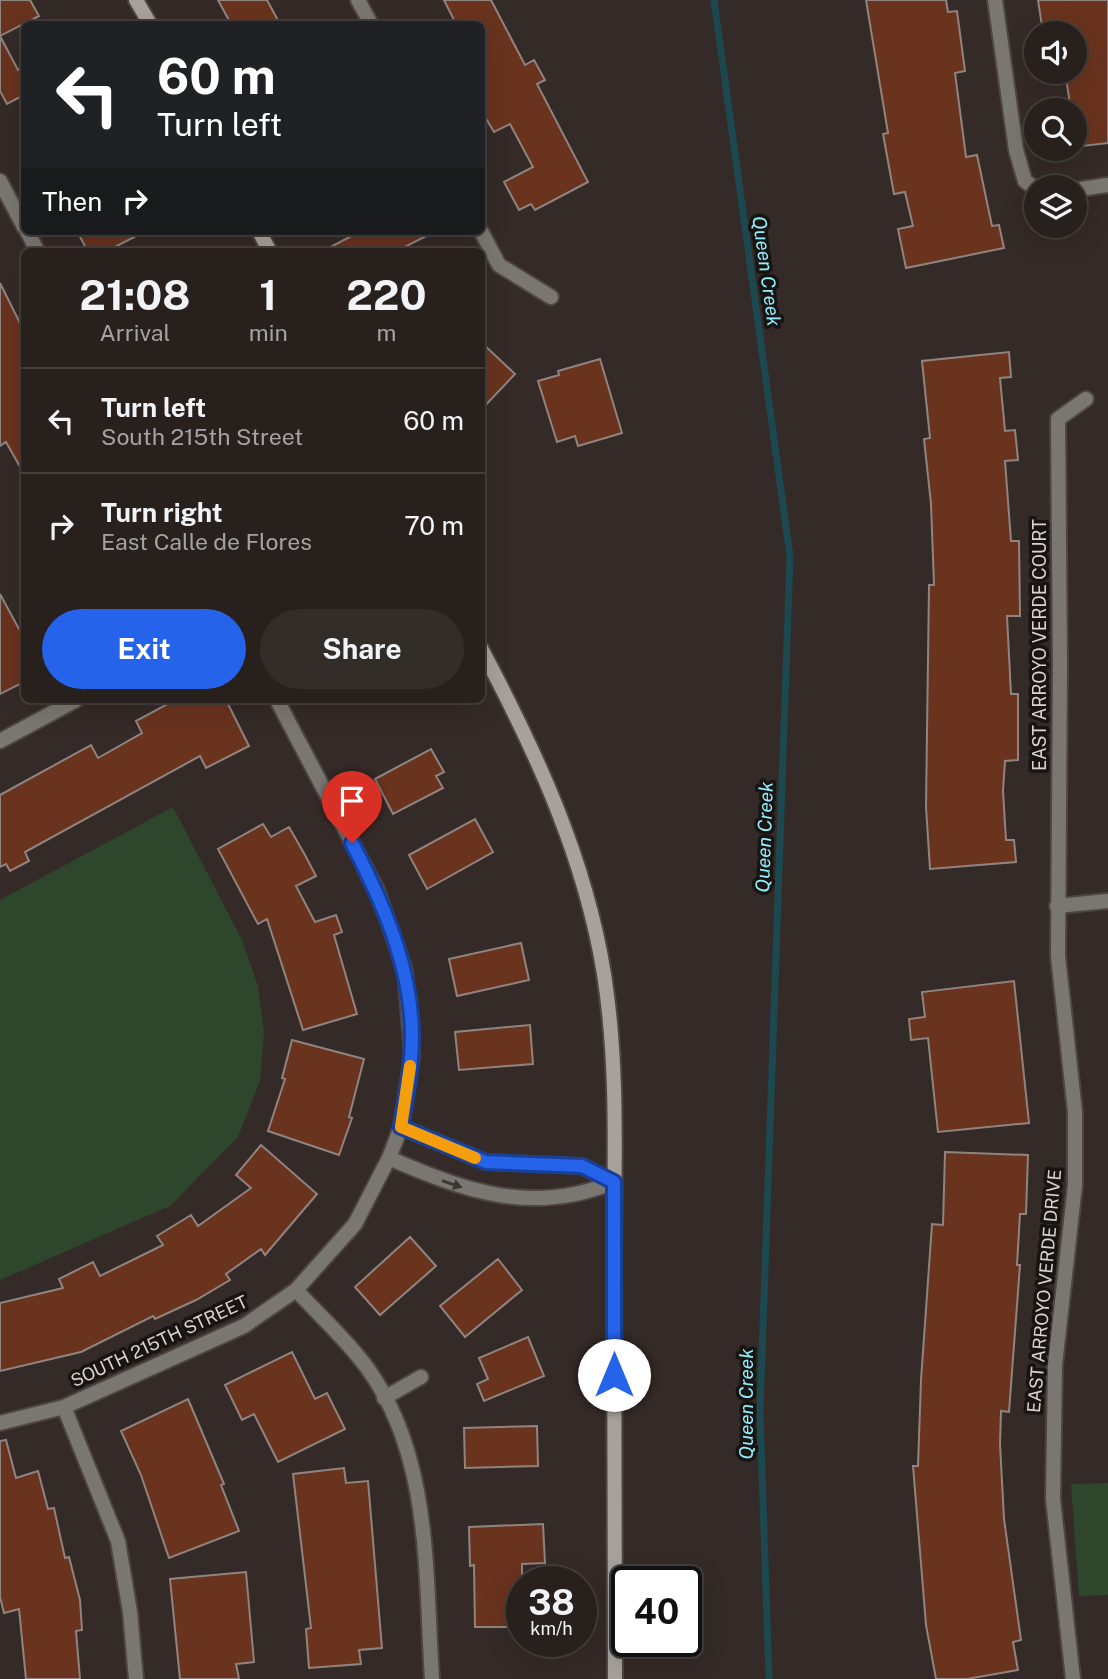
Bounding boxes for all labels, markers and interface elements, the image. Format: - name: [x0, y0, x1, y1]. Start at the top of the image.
- map controls: [1024, 21, 1087, 238]
- button: sound: [1024, 21, 1087, 84]
- text: 60 m: [157, 47, 276, 105]
- icon: left: [42, 49, 133, 140]
- button: search: [1024, 98, 1087, 161]
- text: Turn left: [157, 106, 282, 143]
- button: layers: [1024, 175, 1087, 238]
- icon: right: [116, 182, 154, 220]
- text: Then: [42, 186, 102, 217]
- water label: Queen Creek: [748, 215, 786, 328]
- text: 21:08: [79, 270, 190, 319]
- text: 1: [259, 270, 277, 319]
- text: 220: [346, 270, 427, 319]
- text: Arrival: [99, 319, 170, 346]
- text: min: [249, 319, 288, 346]
- text: m: [376, 319, 396, 346]
- text: Turn left: [101, 392, 206, 423]
- icon: left: [42, 402, 80, 440]
- text: 60 m: [403, 405, 464, 436]
- text: South 215th Street: [101, 423, 303, 450]
- text: Turn right: [101, 497, 223, 528]
- icon: right: [42, 507, 80, 545]
- text: 70 m: [404, 510, 464, 541]
- street label: EAST ARROYO VERDE COURT: [1029, 519, 1050, 771]
- text: East Calle de Flores: [101, 528, 312, 555]
- button: Exit: [42, 609, 246, 689]
- button: Share: [260, 609, 464, 689]
- pin: [322, 771, 382, 843]
- water label: Queen Creek: [751, 781, 777, 893]
- icon: arrive: [333, 782, 371, 820]
- street label: EAST ARROYO VERDE DRIVE: [1023, 1168, 1065, 1414]
- one-way arrow: [441, 1179, 462, 1190]
- street label: SOUTH 215TH STREET: [67, 1291, 251, 1391]
- position arrow: [577, 1338, 651, 1412]
- water label: Queen Creek: [735, 1348, 757, 1459]
- speed limit sign: 40: [611, 1566, 702, 1657]
- text: 38: [528, 1582, 575, 1623]
- text: km/h: [530, 1618, 573, 1639]

